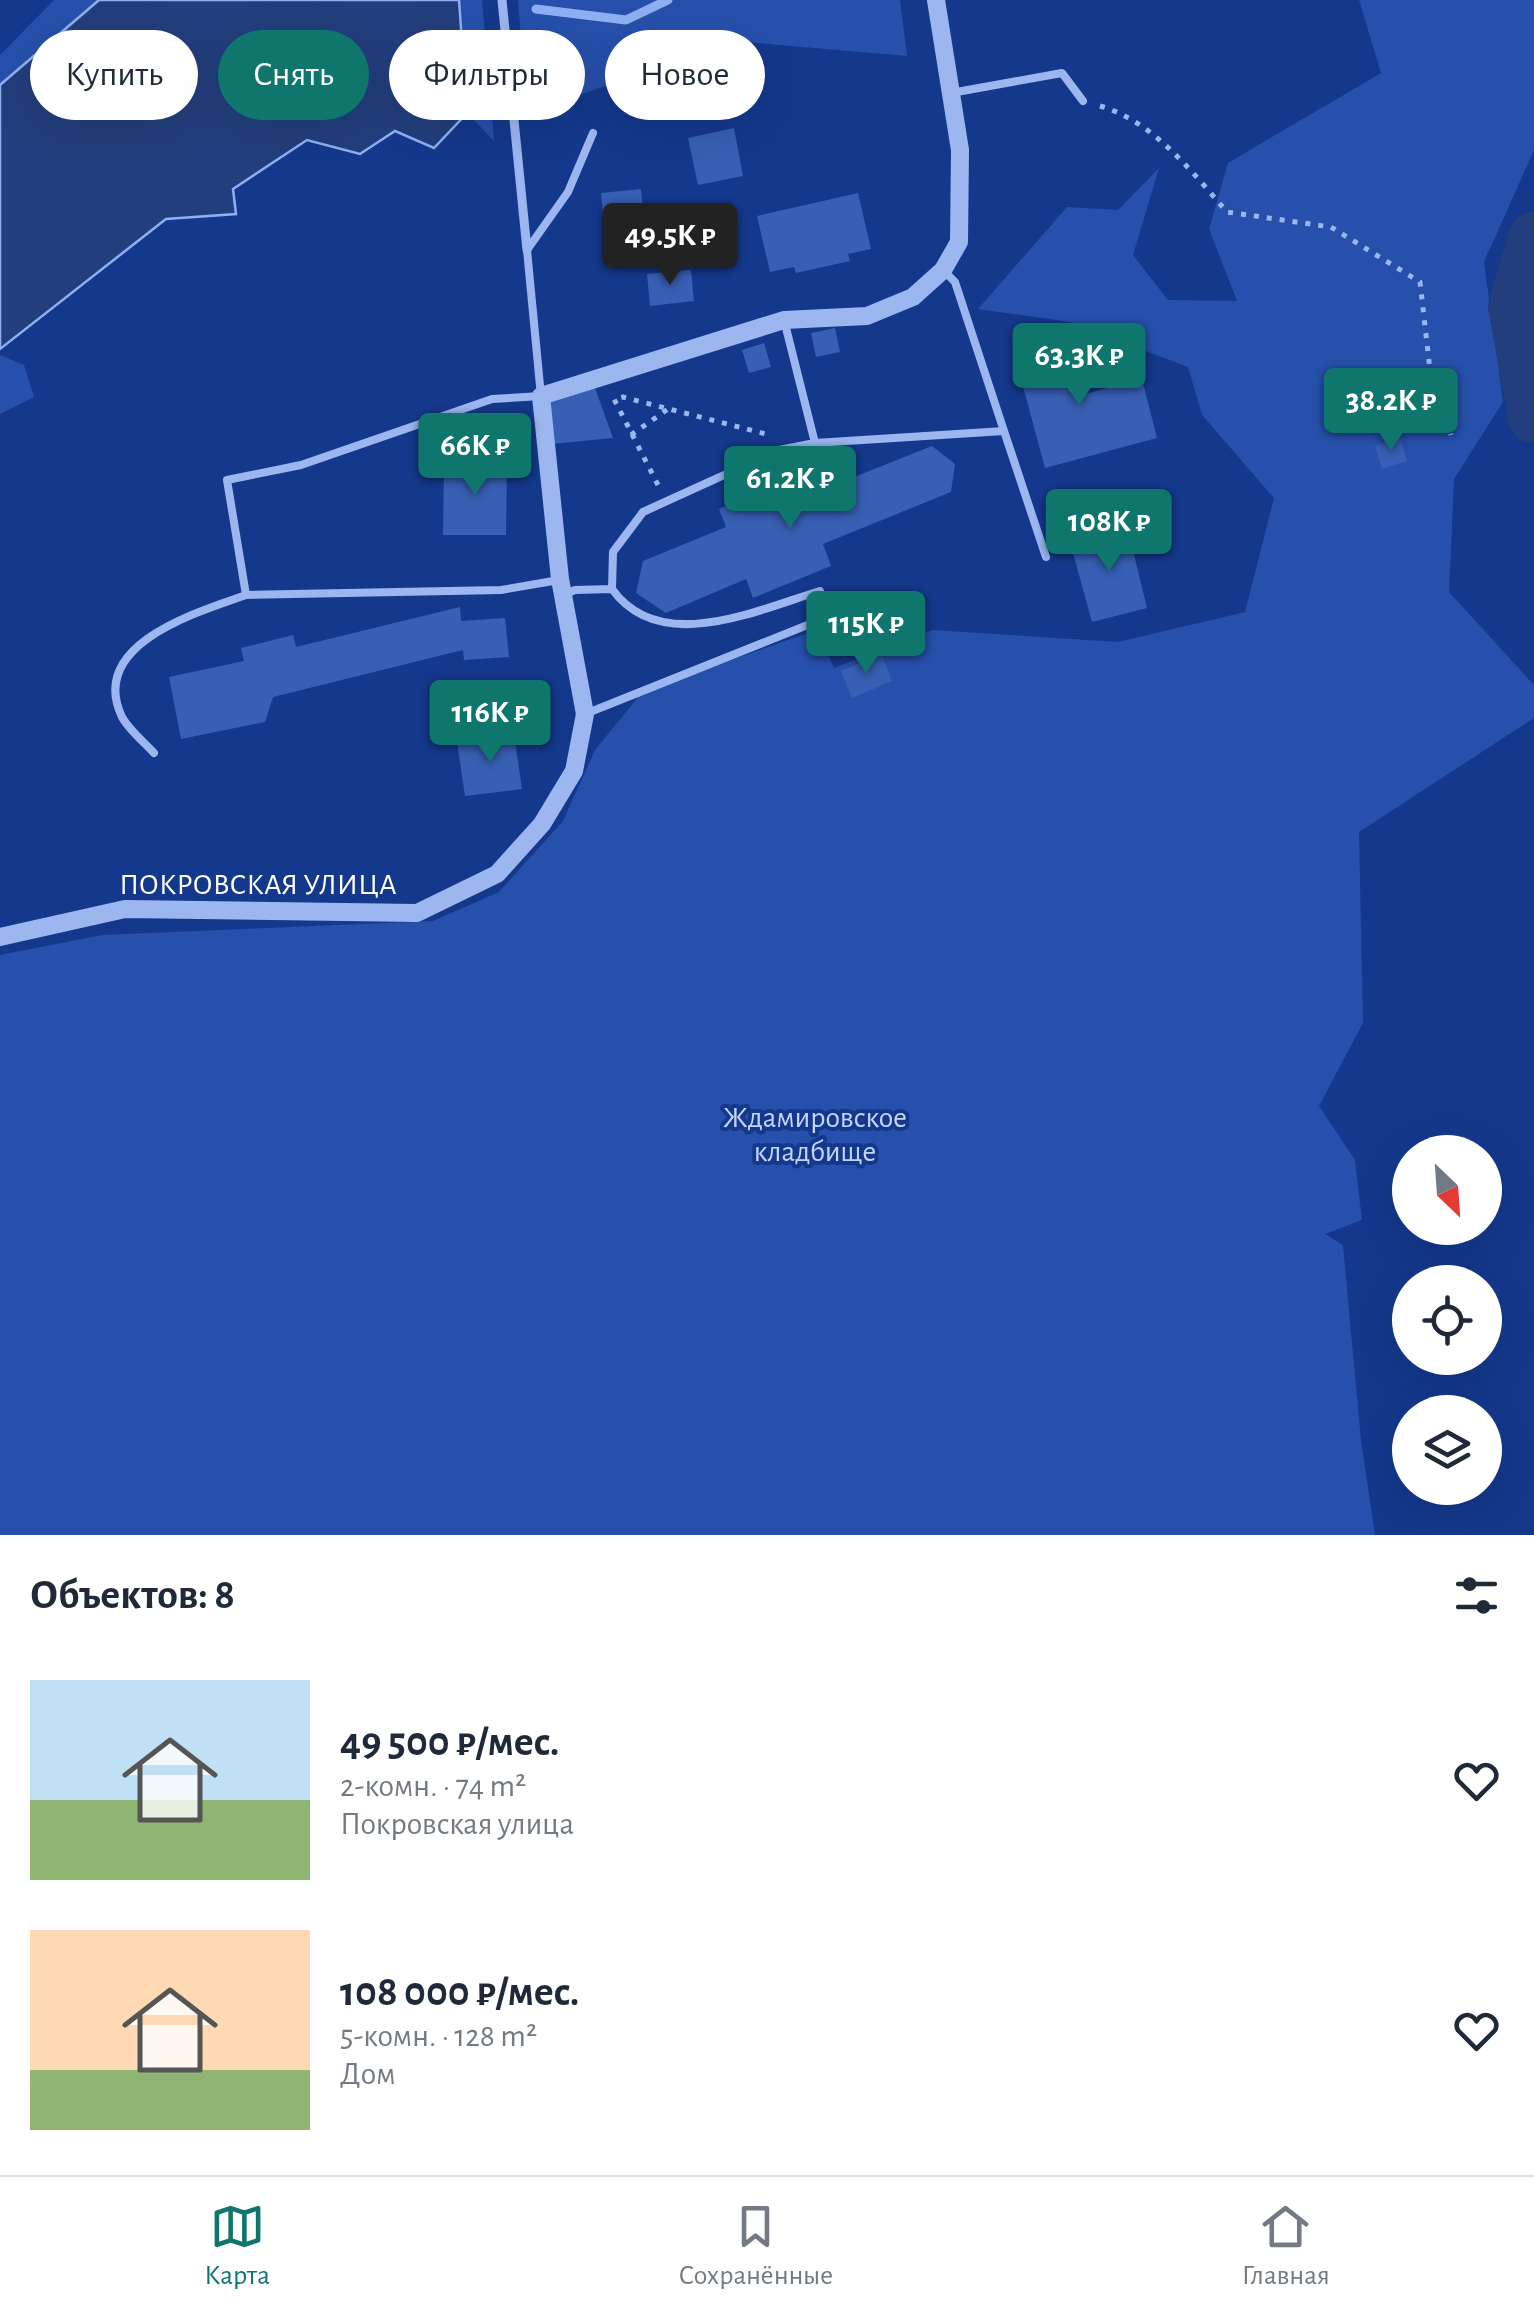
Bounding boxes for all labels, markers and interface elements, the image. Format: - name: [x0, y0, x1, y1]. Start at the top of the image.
- chip: Купить: [30, 30, 198, 120]
- chip: Снять: [218, 30, 369, 120]
- chip: Фильтры: [389, 30, 585, 120]
- chip: Новое: [605, 30, 765, 120]
- pin: 49.5K ₽: [578, 203, 762, 288]
- text: 49.5K ₽: [624, 219, 716, 251]
- pin: 63.3K ₽: [987, 323, 1171, 408]
- text: 63.3K ₽: [1035, 339, 1123, 371]
- pin: 38.2K ₽: [1299, 368, 1483, 453]
- text: 38.2K ₽: [1346, 384, 1436, 416]
- pin: 66K ₽: [405, 413, 545, 498]
- text: 66K ₽: [440, 429, 510, 461]
- pin: 61.2K ₽: [698, 446, 882, 531]
- text: 61.2K ₽: [746, 462, 834, 494]
- pin: 108K ₽: [1028, 489, 1190, 574]
- text: 108K ₽: [1068, 505, 1150, 537]
- pin: 115K ₽: [785, 591, 947, 676]
- text: 115K ₽: [828, 607, 904, 639]
- pin: 116K ₽: [409, 680, 571, 765]
- text: 116K ₽: [452, 696, 529, 728]
- street label: ПОКРОВСКАЯ УЛИЦА: [119, 870, 397, 900]
- park label: Ждамировское кладбище: [723, 1103, 907, 1167]
- north arrow: [1392, 1135, 1502, 1245]
- map controls: [1392, 1135, 1502, 1505]
- button: locate: [1392, 1265, 1502, 1375]
- button: layers: [1392, 1395, 1502, 1505]
- icon: filters: [1449, 1568, 1504, 1623]
- text: Объектов: 8: [30, 1574, 235, 1616]
- icon: home: [110, 1720, 230, 1840]
- text: 49 500 ₽/мес.: [340, 1721, 559, 1763]
- icon: heart: [1449, 1753, 1504, 1808]
- text: 2-комн. · 74 m²: [340, 1770, 526, 1802]
- text: Покровская улица: [340, 1808, 574, 1840]
- icon: home: [110, 1970, 230, 2090]
- text: 108 000 ₽/мес.: [340, 1971, 579, 2013]
- icon: heart: [1449, 2003, 1504, 2058]
- text: 5-комн. · 128 m²: [340, 2020, 537, 2052]
- text: Дом: [340, 2058, 396, 2090]
- tab: Карта: [204, 2199, 270, 2293]
- tab: Сохранённые: [678, 2199, 833, 2293]
- tab: Главная: [1242, 2199, 1330, 2293]

